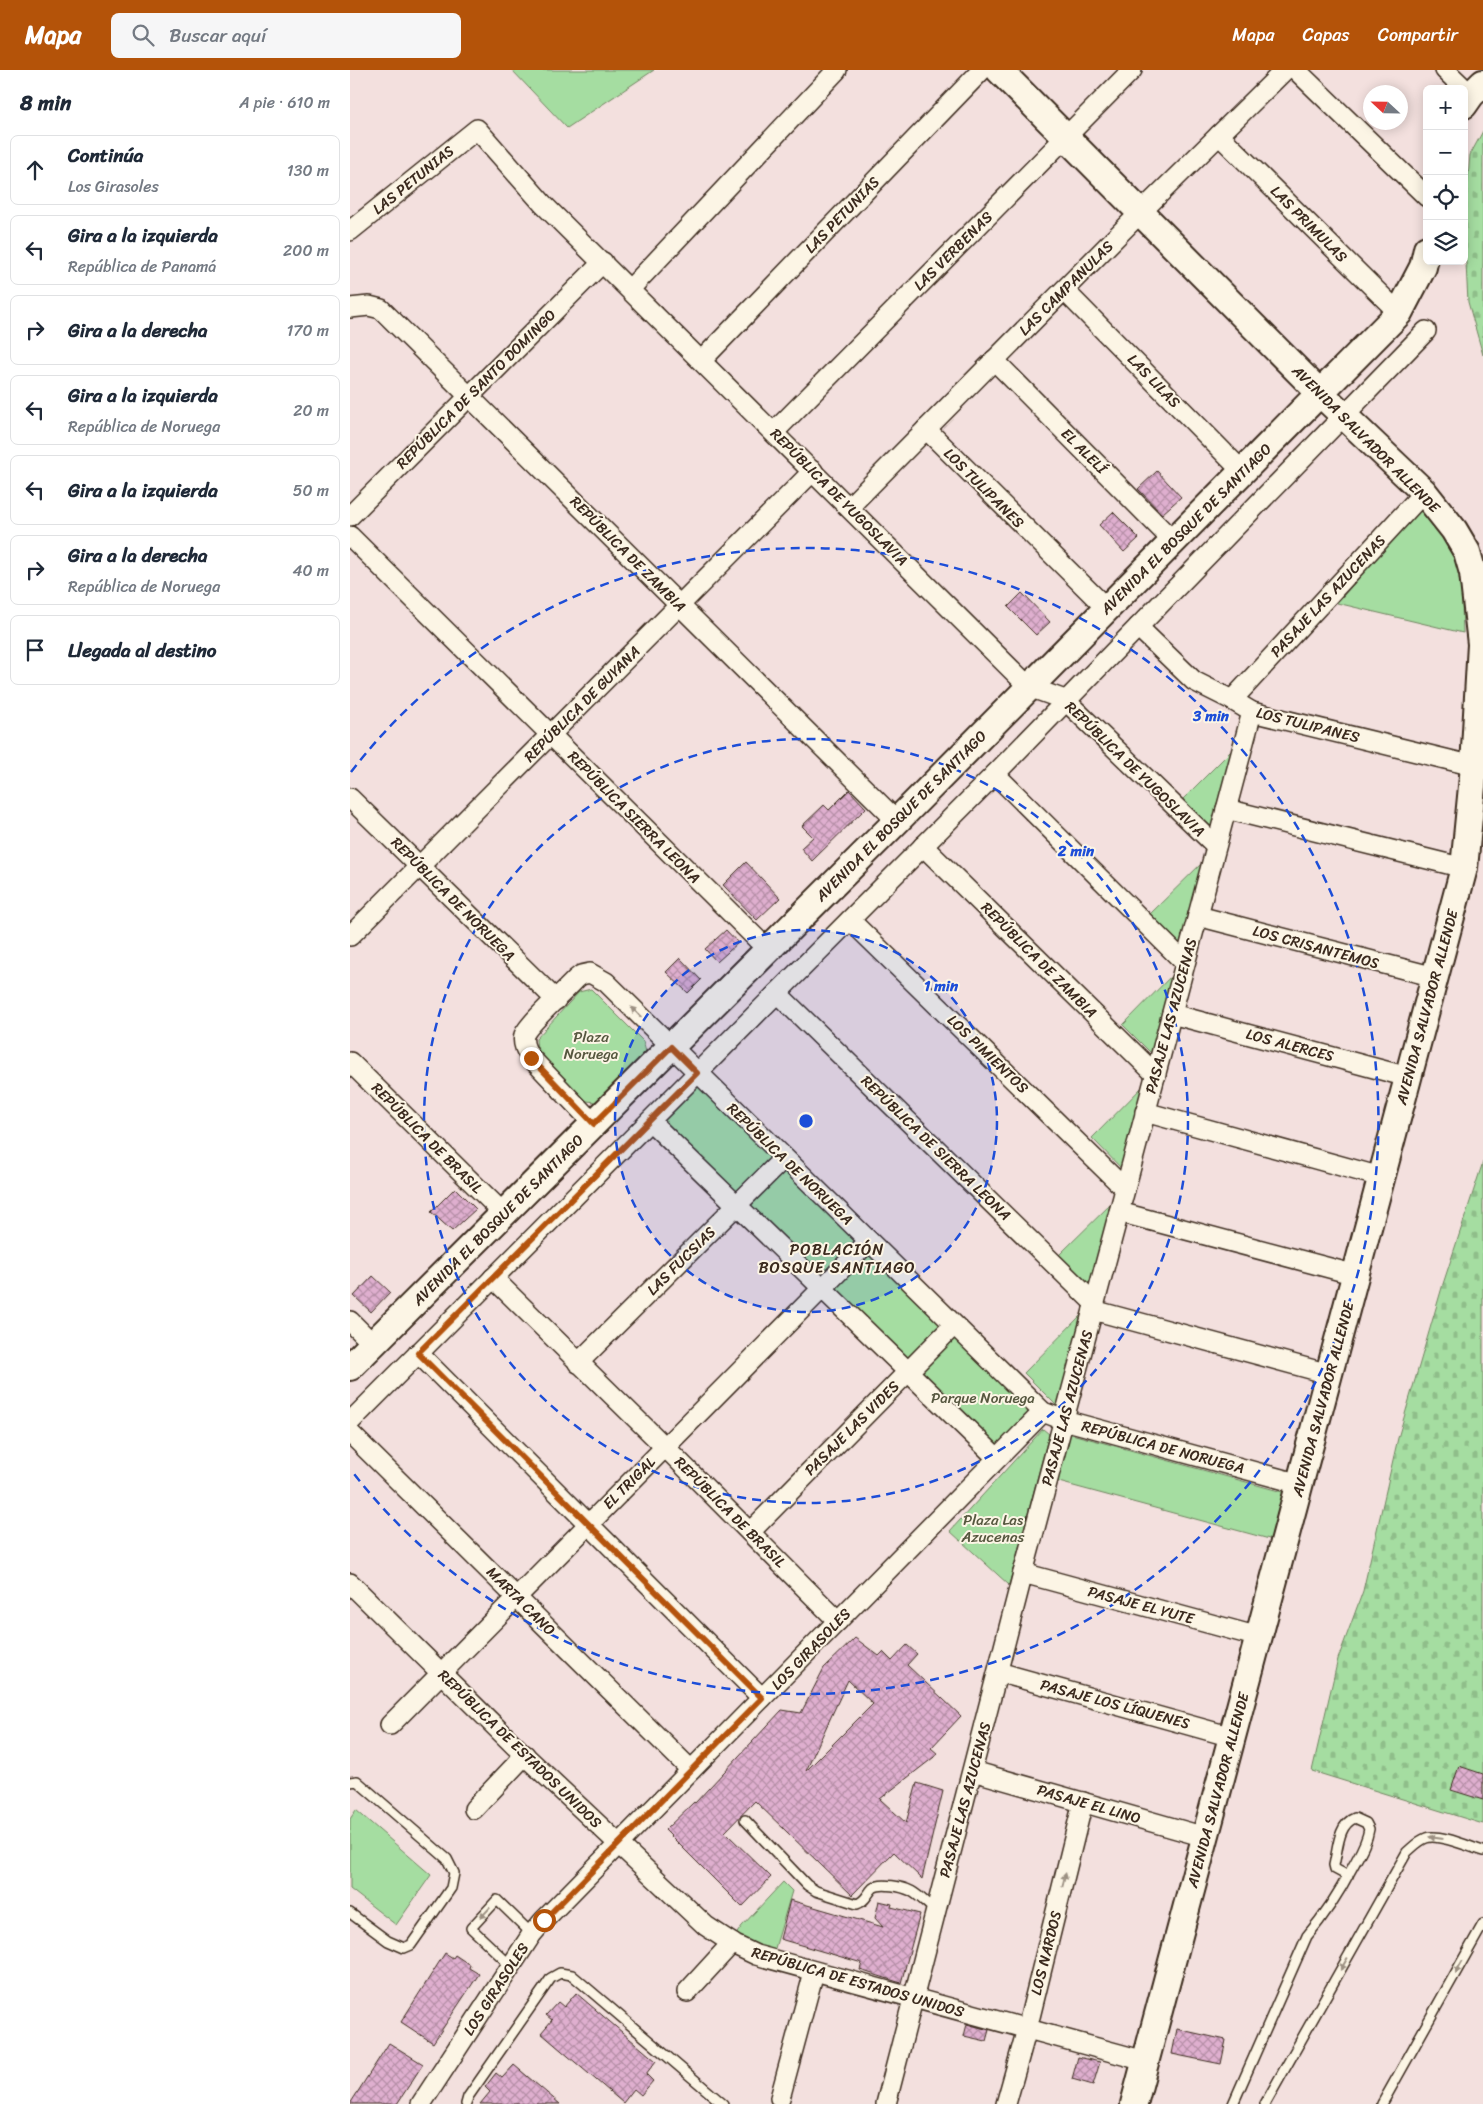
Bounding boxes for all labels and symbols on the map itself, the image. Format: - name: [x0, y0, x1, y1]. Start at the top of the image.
- north arrow: [1363, 85, 1408, 130]
- street label: LAS PETUNIAS: [366, 139, 460, 221]
- street label: LAS PETUNIAS: [798, 170, 886, 260]
- street label: LAS PRIMULAS: [1264, 179, 1354, 269]
- street label: LAS VERBENAS: [907, 205, 999, 297]
- street label: LAS CAMPANULAS: [1012, 234, 1120, 342]
- street label: REPÚBLICA DE SANTO DOMINGO: [390, 303, 562, 475]
- street label: LAS LILAS: [1121, 348, 1187, 415]
- street label: AVENIDA SALVADOR ALLENDE: [1285, 358, 1448, 521]
- street label: REPÚBLICA DE YUGOSLAVIA: [764, 422, 914, 572]
- street label: EL ALELÍ: [1055, 422, 1114, 481]
- street label: AVENIDA EL BOSQUE DE SANTIAGO: [1093, 437, 1278, 622]
- street label: LOS TULIPANES: [937, 441, 1031, 535]
- street label: REPÚBLICA DE ZAMBIA: [564, 490, 692, 618]
- street label: PASAJE LAS AZUCENAS: [1264, 529, 1392, 663]
- street label: REPÚBLICA DE GUYANA: [517, 639, 647, 769]
- street label: REPÚBLICA DE YUGOSLAVIA: [1059, 695, 1211, 843]
- street label: LOS TULIPANES: [1254, 700, 1363, 751]
- text: 3 min: [1192, 703, 1230, 729]
- street label: AVENIDA EL BOSQUE DE SANTIAGO: [808, 724, 993, 909]
- street label: REPÚBLICA SIERRA LEONA: [561, 744, 707, 890]
- street label: REPÚBLICA DE NORUEGA: [385, 831, 521, 967]
- text: 2 min: [1057, 838, 1095, 864]
- street label: REPÚBLICA DE ZAMBIA: [975, 896, 1103, 1024]
- street label: AVENIDA SALVADOR ALLENDE: [1388, 905, 1466, 1108]
- street label: LOS CRISANTEMOS: [1250, 918, 1382, 976]
- street label: PASAJE LAS AZUCENAS: [1138, 935, 1204, 1097]
- text: 1 min: [924, 973, 959, 999]
- one-way arrow: [631, 1007, 643, 1019]
- street label: LOS PIMIENTOS: [941, 1008, 1035, 1100]
- street label: LOS ALERCES: [1243, 1021, 1337, 1069]
- park label: Plaza Noruega: [564, 1024, 619, 1067]
- route end: [520, 1047, 543, 1070]
- street label: REPÚBLICA DE SIERRA LEONA: [855, 1069, 1017, 1227]
- street label: REPÚBLICA DE BRASIL: [365, 1076, 489, 1200]
- street label: REPÚBLICA DE NORUEGA: [721, 1096, 859, 1232]
- centre of rings: [797, 1112, 815, 1130]
- street label: AVENIDA EL BOSQUE DE SANTIAGO: [405, 1128, 590, 1313]
- street label: LAS FUCSIAS: [640, 1220, 722, 1302]
- district label: POBLACIÓN BOSQUE SANTIAGO: [758, 1235, 916, 1282]
- street label: AVENIDA SALVADOR ALLENDE: [1284, 1297, 1362, 1500]
- street label: PASAJE LAS AZUCENAS: [1034, 1327, 1100, 1489]
- street label: PASAJE LAS VIDES: [798, 1374, 906, 1482]
- park label: Parque Noruega: [931, 1385, 1035, 1411]
- street label: REPÚBLICA DE NORUEGA: [1079, 1413, 1247, 1481]
- street label: EL TRIGAL: [596, 1450, 662, 1516]
- street label: REPÚBLICA DE BRASIL: [668, 1450, 792, 1574]
- park label: Plaza Las Azucenas: [961, 1507, 1024, 1550]
- street label: MARTA CANO: [480, 1560, 562, 1642]
- street label: PASAJE EL YUTE: [1085, 1578, 1199, 1632]
- street label: LOS GIRASOLES: [765, 1601, 858, 1696]
- street label: REPÚBLICA DE ESTADOS UNIDOS: [432, 1663, 609, 1835]
- street label: PASAJE LOS LÍQUENES: [1037, 1672, 1193, 1736]
- street label: AVENIDA SALVADOR ALLENDE: [1179, 1688, 1257, 1891]
- street label: PASAJE LAS AZUCENAS: [932, 1719, 998, 1881]
- street label: PASAJE EL LINO: [1034, 1777, 1144, 1831]
- one-way arrow: [1428, 1834, 1444, 1842]
- one-way arrow: [1060, 1873, 1068, 1888]
- one-way arrow: [479, 1907, 491, 1919]
- street label: LOS NARDOS: [1023, 1908, 1069, 1998]
- route start: [533, 1909, 556, 1932]
- street label: LOS GIRASOLES: [456, 1937, 536, 2041]
- street label: REPÚBLICA DE ESTADOS UNIDOS: [749, 1939, 968, 2025]
- one-way arrow: [1340, 1957, 1349, 1970]
- one-way arrow: [1455, 1959, 1463, 1974]

